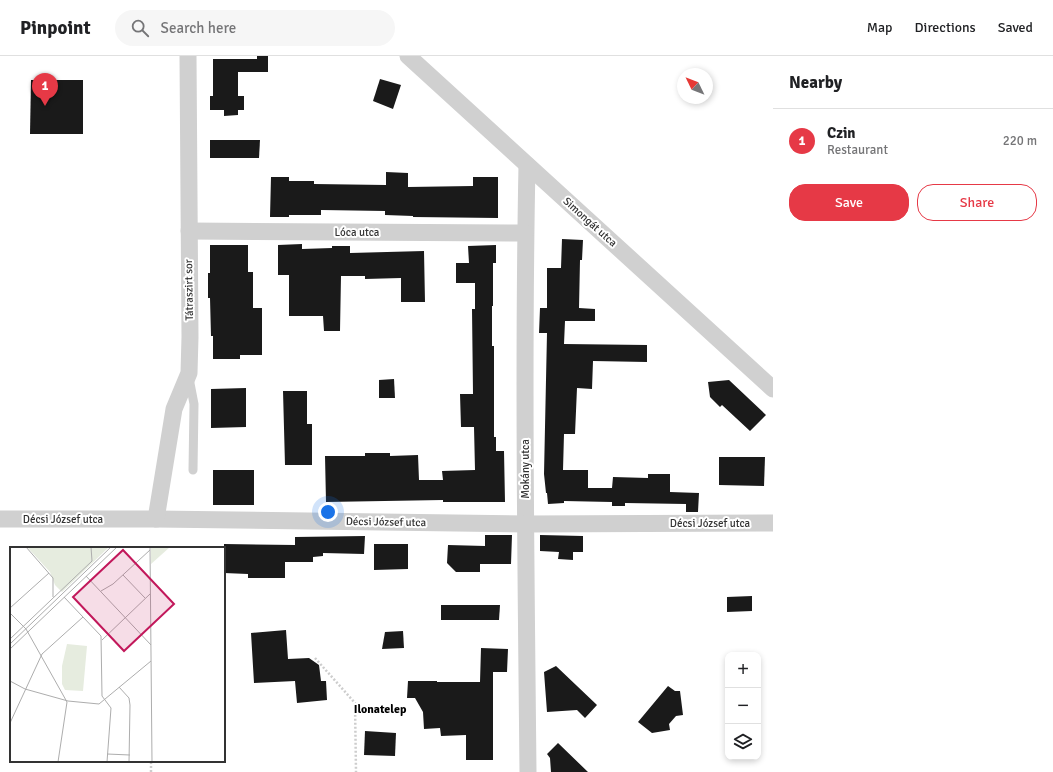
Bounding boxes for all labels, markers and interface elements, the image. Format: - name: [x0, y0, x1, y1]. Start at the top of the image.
- search box: [115, 10, 395, 46]
- text: Pinpoint: [20, 16, 91, 40]
- icon: search: [129, 17, 151, 39]
- text: Search here: [161, 19, 236, 37]
- text: Map: [867, 19, 893, 36]
- text: Directions: [915, 19, 976, 36]
- text: Saved: [998, 19, 1033, 36]
- north arrow: [677, 68, 713, 104]
- text: Nearby: [789, 72, 842, 93]
- pin: 1: [32, 73, 58, 106]
- text: Czin: [827, 124, 856, 142]
- text: 1: [798, 133, 806, 149]
- text: 220 m: [1003, 133, 1037, 149]
- text: Restaurant: [827, 142, 888, 158]
- button: Save: [789, 184, 909, 221]
- button: Share: [917, 184, 1037, 221]
- street label: Simongát utca: [561, 195, 620, 250]
- street label: Lóca utca: [335, 226, 380, 239]
- street label: Tátraszirt sor: [182, 259, 196, 321]
- street label: Mokány utca: [519, 439, 532, 499]
- your location: [318, 502, 338, 522]
- street label: Décsi József utca: [23, 513, 104, 526]
- street label: Décsi József utca: [346, 515, 427, 529]
- street label: Décsi József utca: [670, 517, 751, 530]
- inset map: [10, 547, 225, 762]
- map controls: [725, 652, 761, 760]
- button: +: [725, 652, 761, 688]
- button: −: [725, 688, 761, 724]
- district label: Ilonatelep: [354, 702, 407, 717]
- button: layers: [725, 724, 761, 760]

